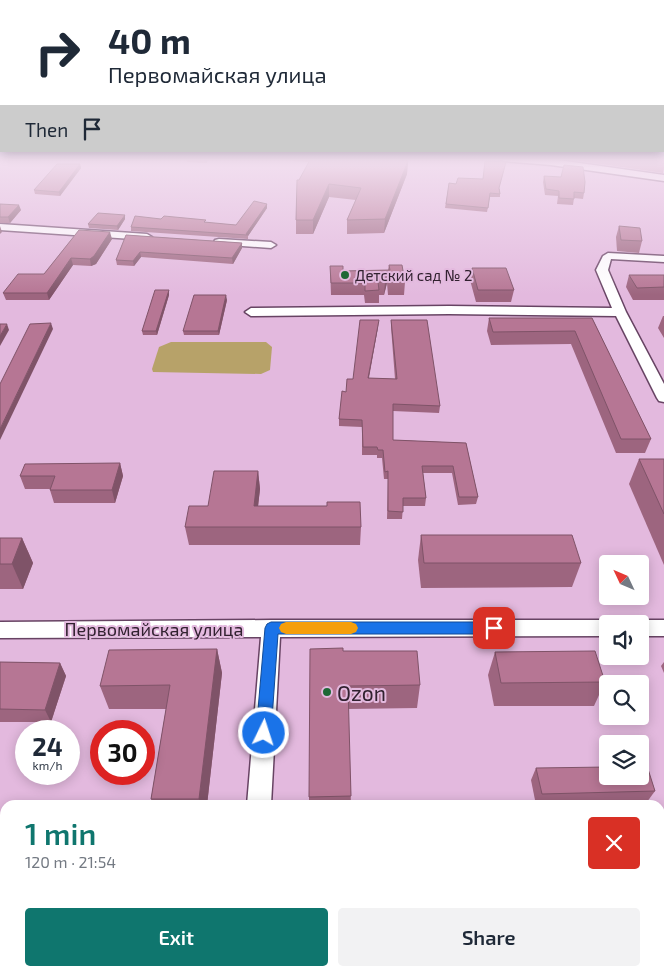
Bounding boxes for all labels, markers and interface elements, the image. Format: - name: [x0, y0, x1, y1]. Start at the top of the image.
- text: 40 m: [108, 19, 191, 61]
- icon: right: [25, 20, 90, 85]
- text: Первомайская улица: [108, 61, 327, 87]
- icon: arrive: [78, 115, 106, 143]
- text: Then: [25, 118, 68, 141]
- place label: Детский сад № 2: [355, 266, 472, 284]
- marker: Детский сад № 2: [339, 269, 351, 281]
- north arrow: [599, 555, 649, 605]
- map controls: [599, 555, 649, 785]
- pin: [473, 607, 515, 649]
- icon: arrive: [480, 614, 508, 642]
- button: sound: [599, 615, 649, 665]
- street label: Первомайская улица: [65, 618, 243, 640]
- button: search: [599, 675, 649, 725]
- place label: Ozon: [337, 680, 386, 705]
- marker: Ozon: [321, 686, 333, 698]
- position arrow: [237, 706, 289, 758]
- speed limit sign: 30: [90, 720, 155, 785]
- text: 24: [32, 731, 63, 761]
- button: layers: [599, 735, 649, 785]
- text: km/h: [33, 758, 62, 772]
- text: 1 min: [25, 815, 96, 851]
- button: close: [588, 817, 640, 869]
- text: 120 m · 21:54: [25, 852, 116, 871]
- button: Exit: [25, 908, 328, 966]
- button: Share: [338, 908, 640, 966]

